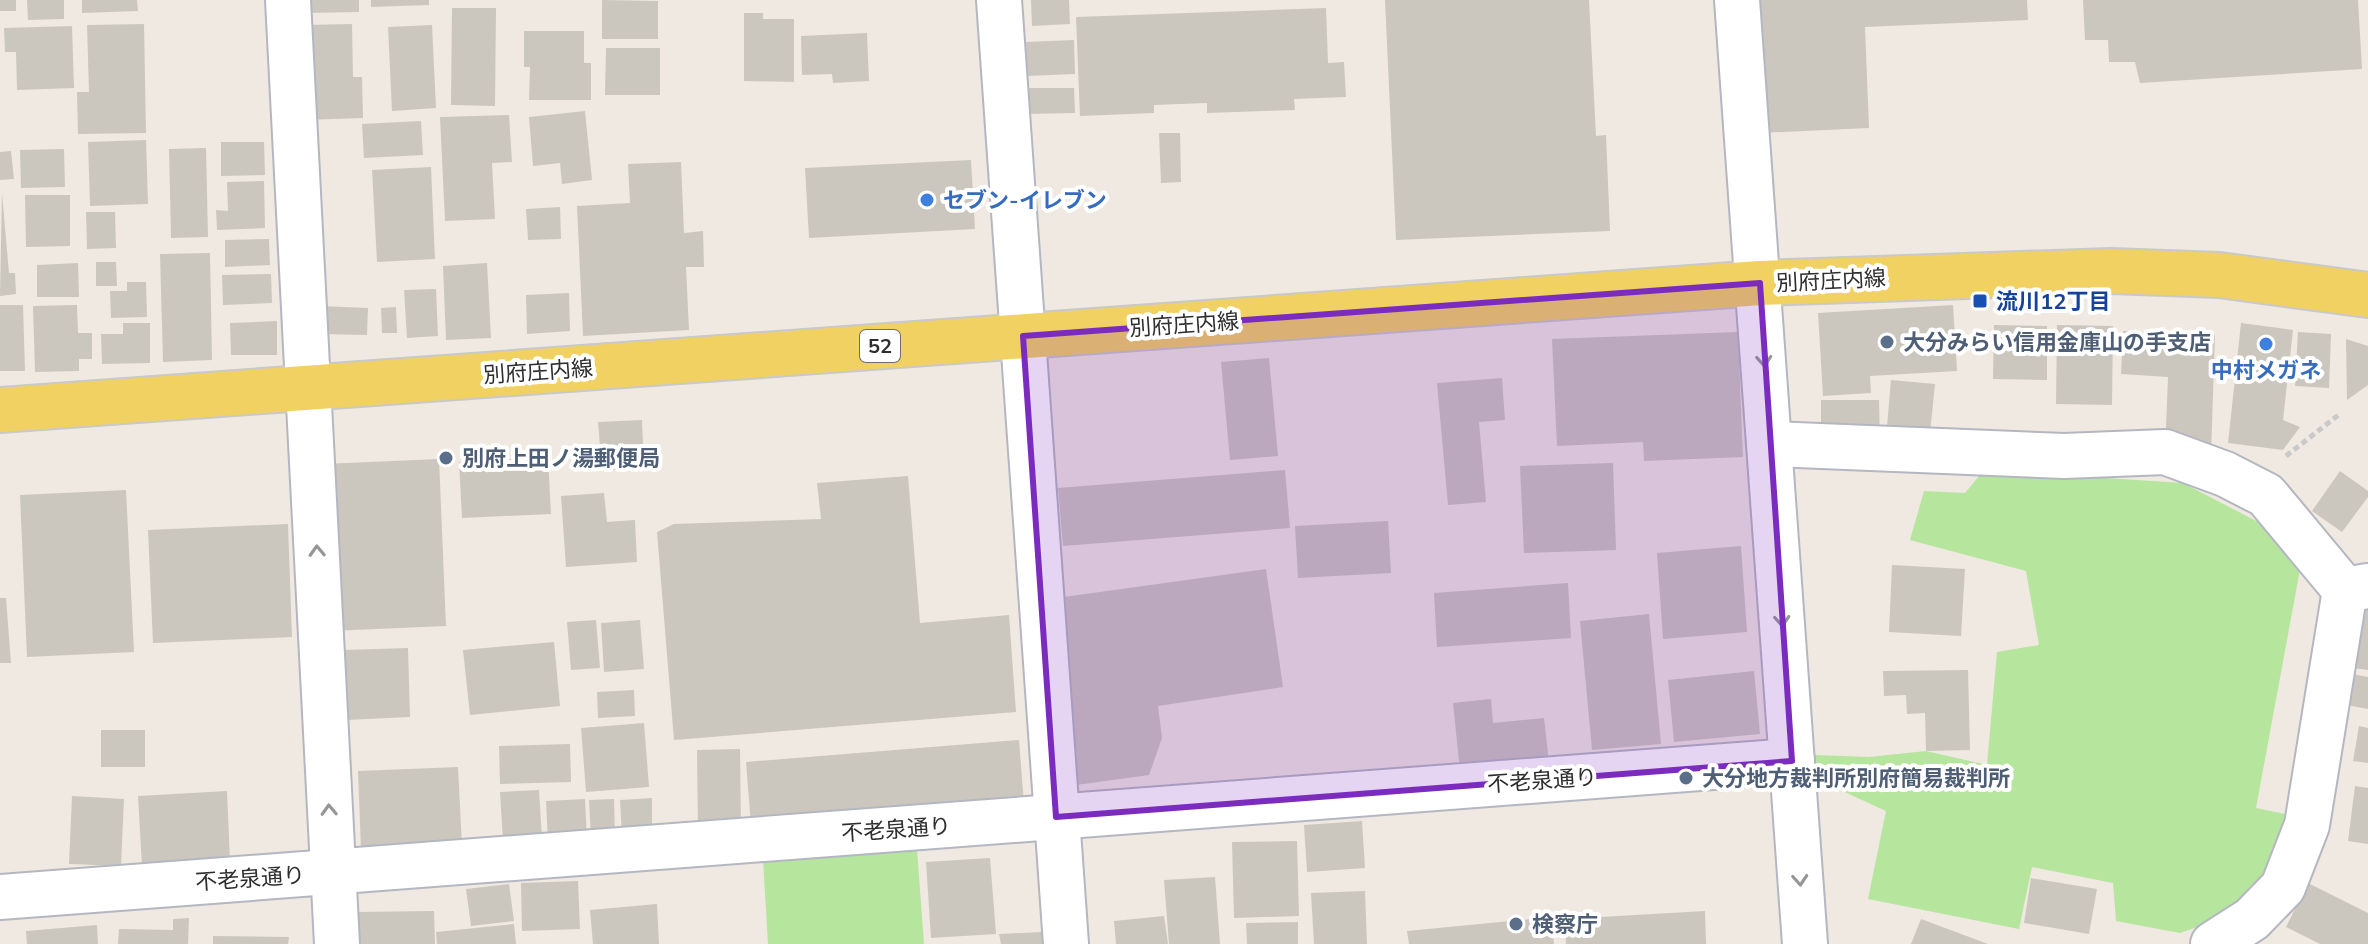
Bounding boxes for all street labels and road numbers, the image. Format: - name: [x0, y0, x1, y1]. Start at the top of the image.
- street label: 別府庄内線: [1775, 263, 1887, 297]
- street label: 別府庄内線: [1128, 306, 1240, 342]
- road number: 52: [860, 330, 900, 362]
- street label: 別府庄内線: [482, 353, 594, 389]
- street label: 不老泉通り: [1486, 762, 1598, 798]
- street label: 不老泉通り: [840, 811, 952, 847]
- street label: 不老泉通り: [194, 860, 306, 896]

